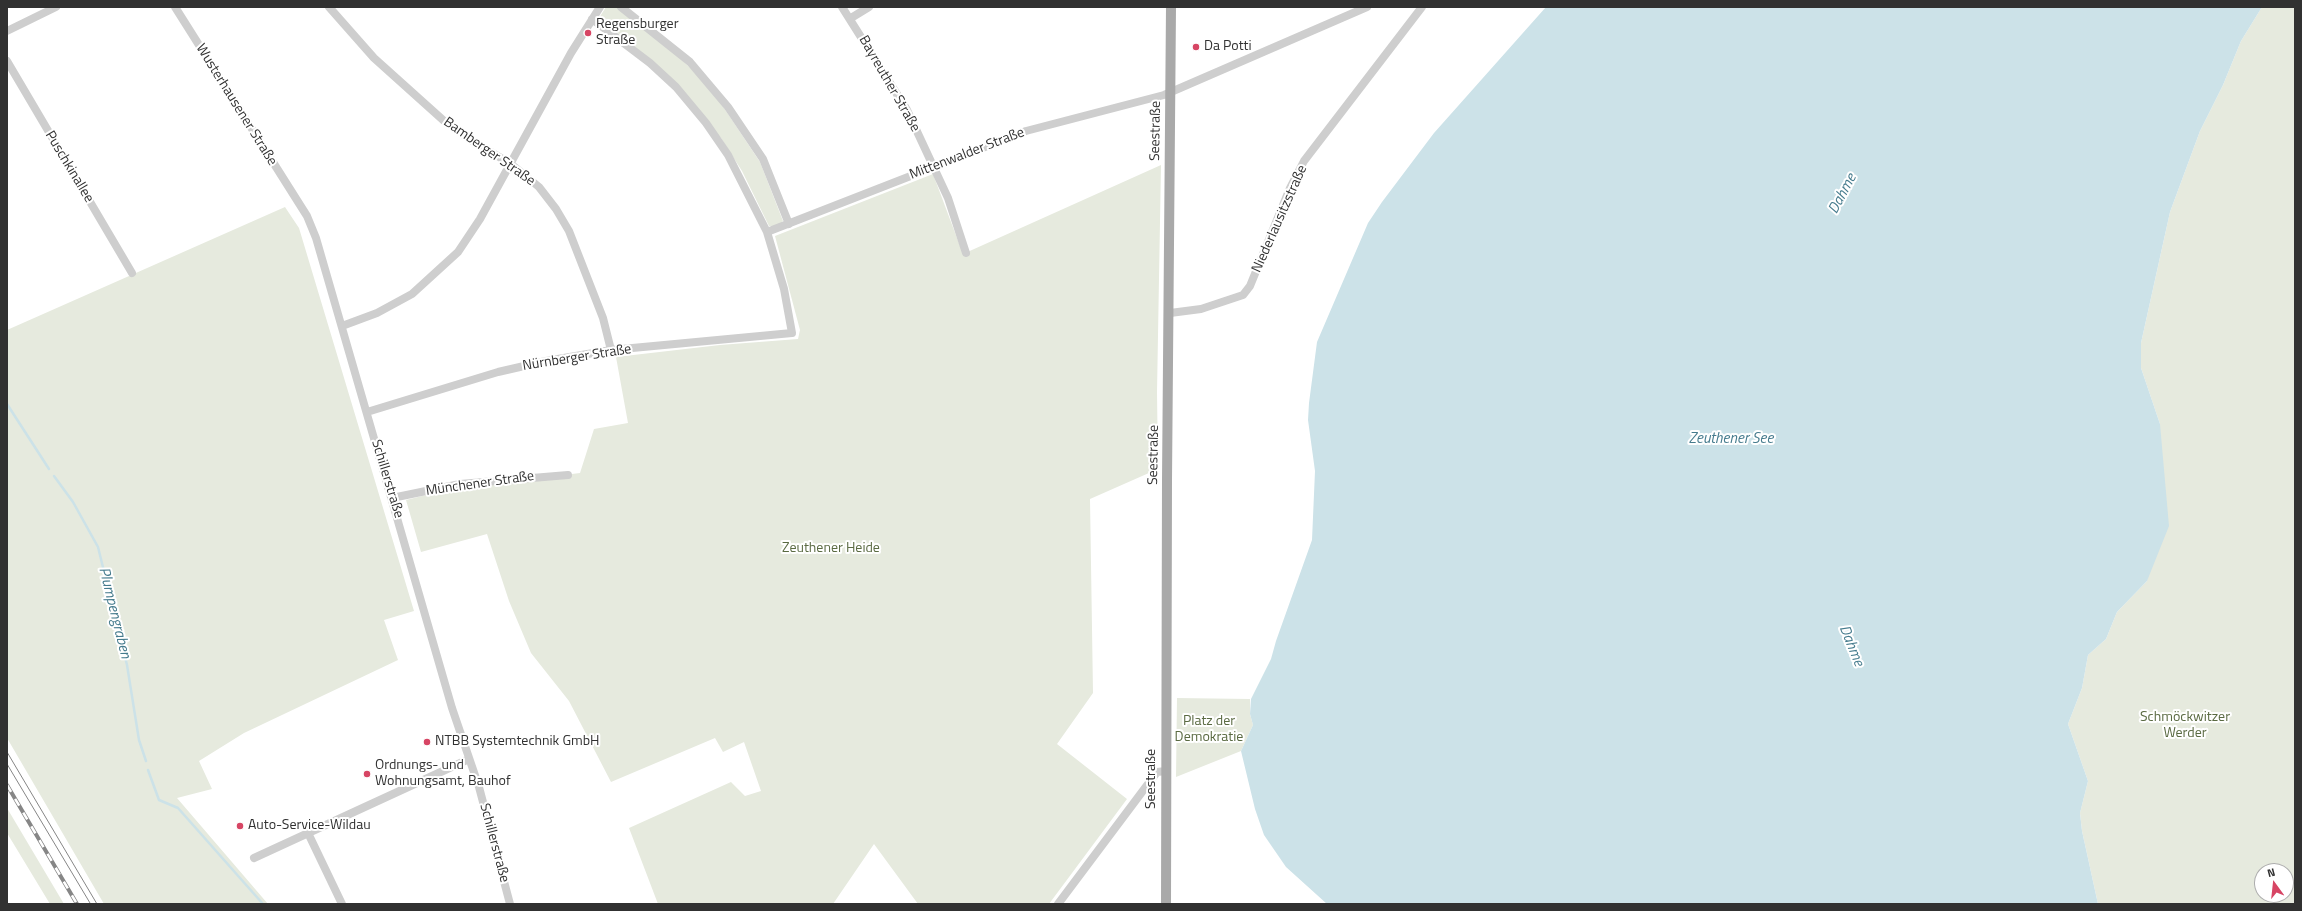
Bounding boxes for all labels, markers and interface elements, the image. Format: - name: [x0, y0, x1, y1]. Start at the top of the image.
- place label: Regensburger Straße: [596, 17, 679, 50]
- marker: Regensburger Straße: [583, 28, 593, 38]
- street label: Bayreuther Straße: [855, 33, 923, 135]
- place label: Da Potti: [1204, 39, 1252, 55]
- street label: Wusterhausener Straße: [192, 41, 280, 169]
- marker: Da Potti: [1191, 42, 1201, 52]
- street label: Seestraße: [1147, 101, 1165, 161]
- street label: Bamberger Straße: [440, 114, 538, 190]
- street label: Mittenwalder Straße: [907, 124, 1027, 184]
- street label: Puschkinallee: [41, 128, 97, 206]
- street label: Niederlausitzstraße: [1249, 163, 1311, 275]
- water label: Dahme: [1825, 171, 1861, 217]
- street label: Nürnberger Straße: [521, 341, 633, 375]
- street label: Seestraße: [1145, 425, 1163, 485]
- water label: Zeuthener See: [1689, 430, 1773, 448]
- street label: Schillerstraße: [367, 438, 407, 520]
- street label: Münchener Straße: [425, 468, 535, 500]
- park label: Zeuthener Heide: [782, 541, 880, 557]
- water label: Plumpengraben: [94, 566, 134, 660]
- water label: Dahme: [1835, 623, 1867, 669]
- park label: Schmöckwitzer Werder: [2140, 710, 2230, 742]
- park label: Platz der Demokratie: [1175, 714, 1243, 746]
- place label: NTBB Systemtechnik GmbH: [435, 734, 599, 750]
- marker: NTBB Systemtechnik GmbH: [422, 737, 432, 747]
- street label: Seestraße: [1144, 749, 1160, 809]
- place label: Ordnungs- und Wohnungsamt, Bauhof: [375, 758, 511, 790]
- marker: Ordnungs- und Wohnungsamt, Bauhof: [362, 769, 372, 779]
- street label: Schillerstraße: [475, 802, 513, 884]
- place label: Auto-Service-Wildau: [248, 818, 371, 834]
- marker: Auto-Service-Wildau: [235, 821, 245, 831]
- north arrow: [2254, 863, 2294, 903]
- text: N: [2265, 864, 2277, 881]

